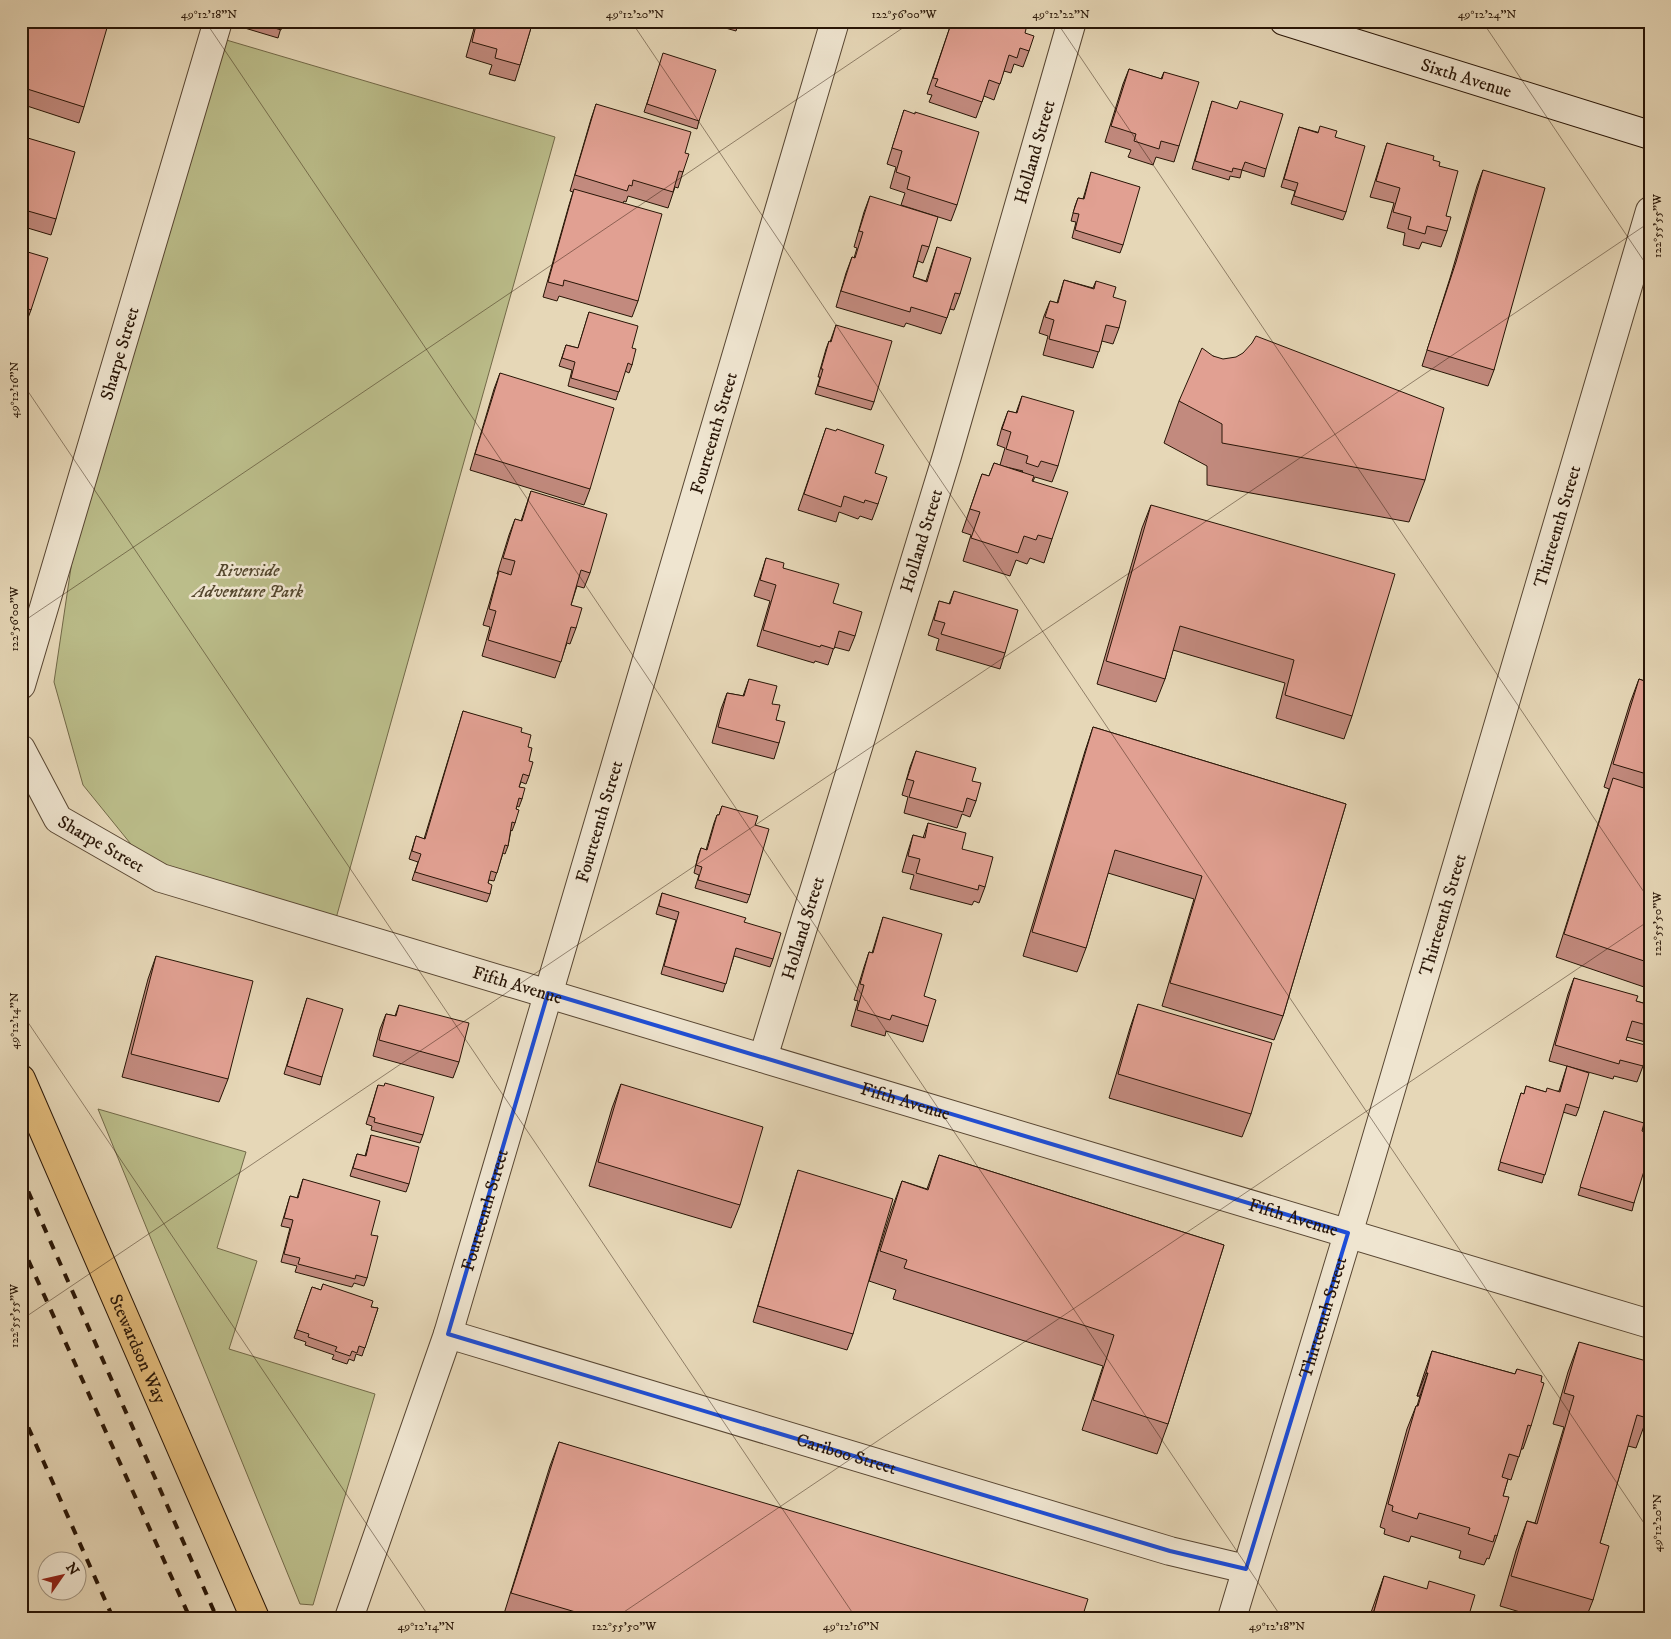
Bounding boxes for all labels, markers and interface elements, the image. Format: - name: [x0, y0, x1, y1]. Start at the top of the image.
- text: 49°12'18"N: [181, 7, 237, 22]
- text: 49°12'20"N: [606, 7, 664, 22]
- text: 122°56'00"W: [871, 7, 938, 22]
- text: 49°12'22"N: [1032, 7, 1090, 22]
- text: 49°12'24"N: [1458, 7, 1517, 22]
- street label: Sixth Avenue: [1418, 54, 1514, 103]
- street label: Holland Street: [1010, 97, 1061, 206]
- text: 122°55'55"W: [1650, 193, 1665, 258]
- street label: Sharpe Street: [96, 304, 145, 403]
- text: 49°12'16"N: [7, 362, 22, 418]
- street label: Fourteenth Street: [686, 369, 743, 497]
- street label: Thirteenth Street: [1530, 463, 1586, 590]
- street label: Holland Street: [896, 486, 948, 595]
- park label: Riverside Adventure Park: [191, 560, 304, 603]
- text: 122°56'00"W: [7, 585, 22, 652]
- street label: Fourteenth Street: [572, 758, 628, 886]
- street label: Sharpe Street: [54, 811, 148, 878]
- street label: Thirteenth Street: [1415, 851, 1472, 979]
- street label: Holland Street: [778, 874, 830, 983]
- text: 122°55'50"W: [1650, 891, 1665, 956]
- street label: Fifth Avenue: [470, 962, 565, 1010]
- text: 49°12'14"N: [7, 992, 22, 1050]
- street label: Fifth Avenue: [858, 1078, 953, 1126]
- street label: Fourteenth Street: [457, 1146, 514, 1274]
- street label: Fifth Avenue: [1246, 1194, 1341, 1242]
- street label: Thirteenth Street: [1295, 1254, 1353, 1381]
- text: 122°55'55"W: [7, 1283, 22, 1348]
- street label: Stewardson Way: [104, 1291, 171, 1408]
- street label: Cariboo Street: [793, 1429, 899, 1480]
- text: 49°12'20"N: [1650, 1494, 1665, 1552]
- north arrow: [38, 1552, 88, 1602]
- text: N: [61, 1559, 83, 1580]
- text: 49°12'14"N: [397, 1619, 455, 1634]
- text: 122°55'50"W: [592, 1619, 657, 1634]
- text: 49°12'16"N: [823, 1619, 879, 1634]
- text: 49°12'18"N: [1249, 1619, 1305, 1634]

